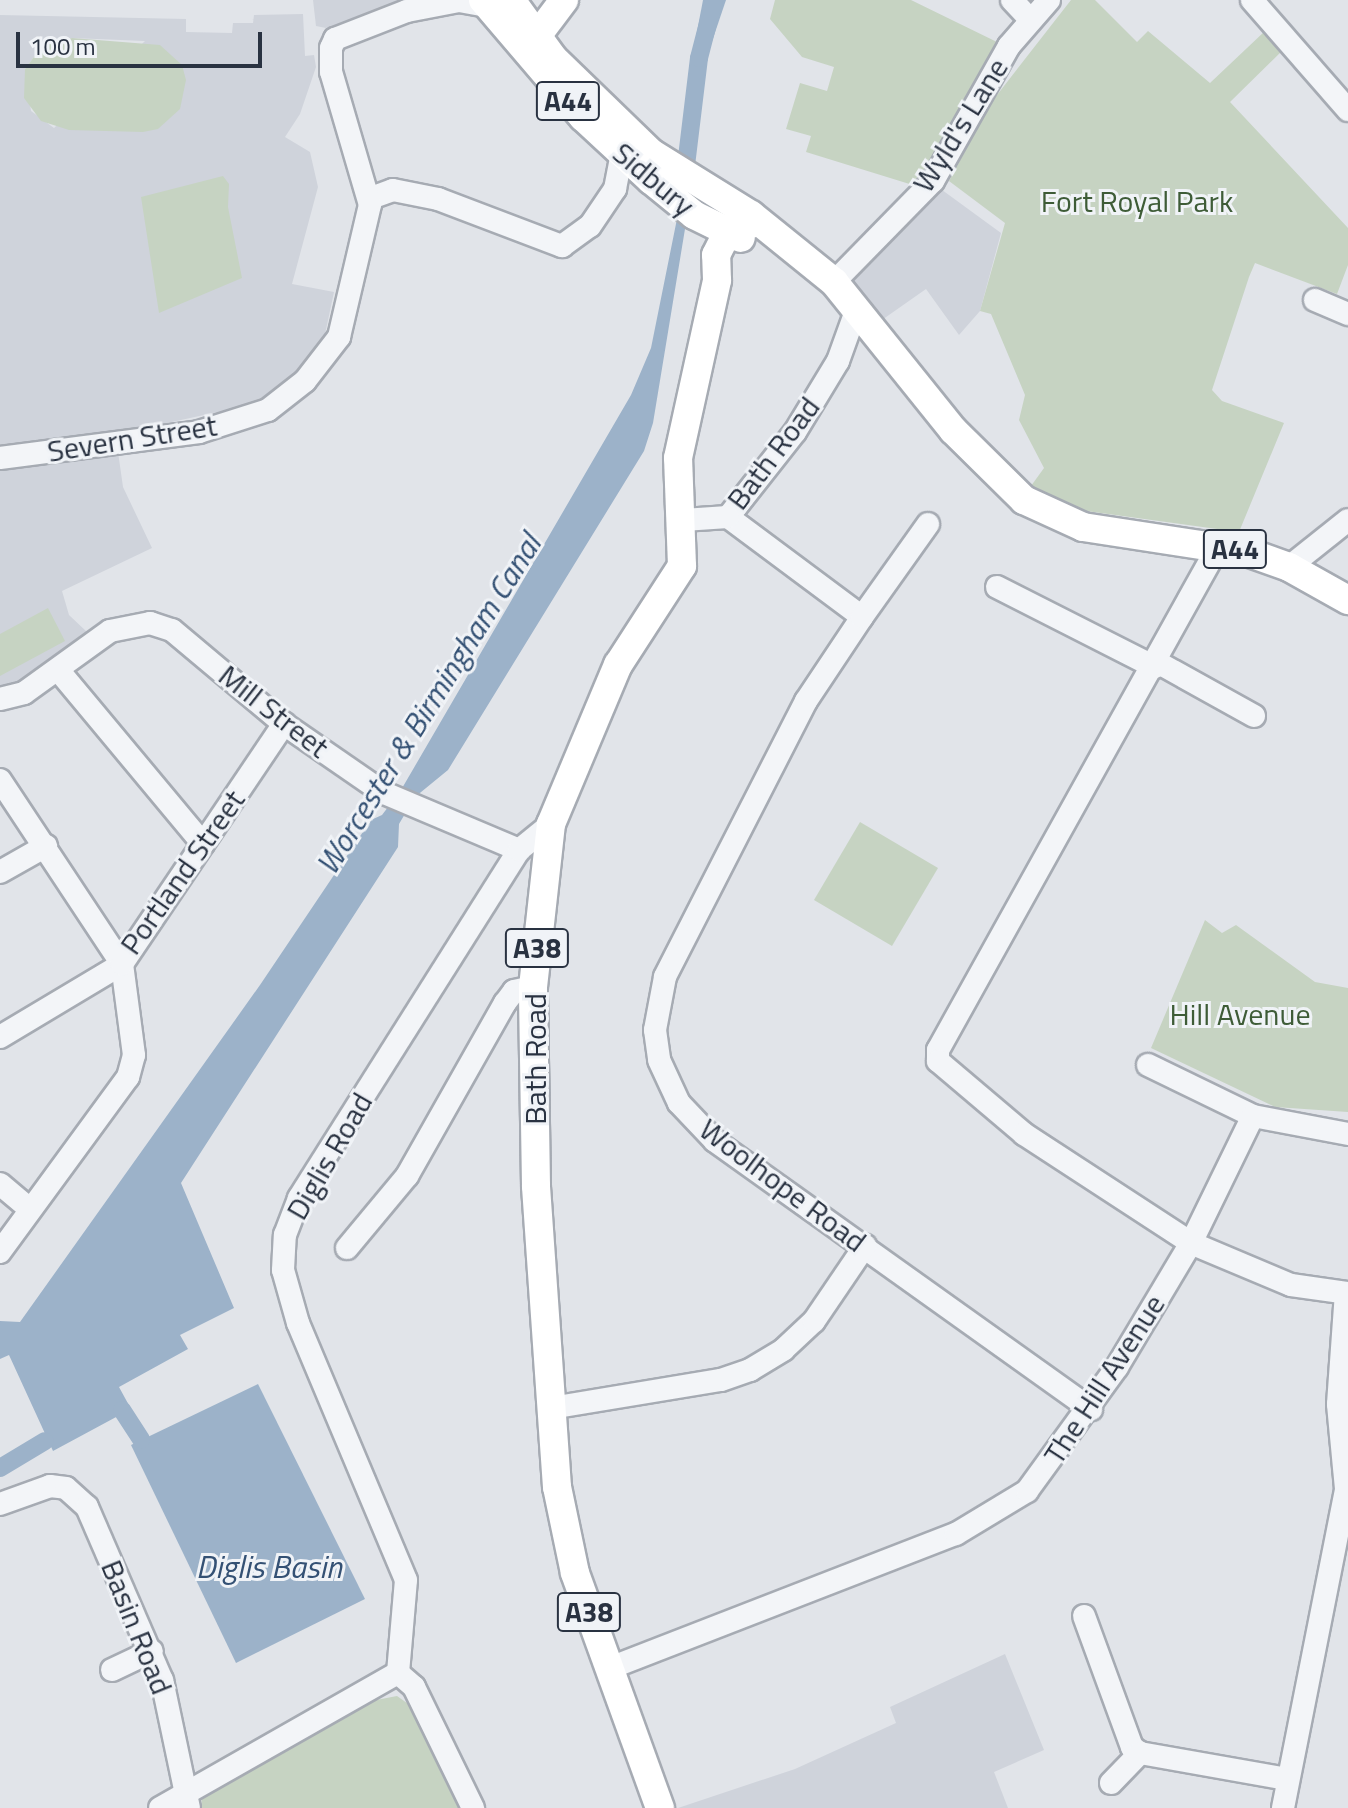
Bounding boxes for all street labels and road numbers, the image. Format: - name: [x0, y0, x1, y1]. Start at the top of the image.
- street label: Wyld's Lane: [905, 51, 1015, 199]
- road number: A44: [534, 77, 602, 125]
- street label: Sidbury: [606, 135, 702, 223]
- street label: Bath Road: [719, 390, 827, 516]
- street label: Severn Street: [45, 407, 219, 469]
- road number: A44: [1201, 525, 1269, 573]
- street label: Mill Street: [212, 657, 336, 765]
- street label: Portland Street: [112, 783, 252, 961]
- road number: A38: [503, 924, 571, 972]
- street label: Bath Road: [517, 993, 553, 1125]
- street label: Diglis Road: [278, 1086, 380, 1226]
- street label: Woolhope Road: [693, 1111, 873, 1259]
- street label: The Hill Avenue: [1036, 1288, 1172, 1470]
- street label: Basin Road: [94, 1555, 180, 1699]
- road number: A38: [555, 1588, 623, 1636]

